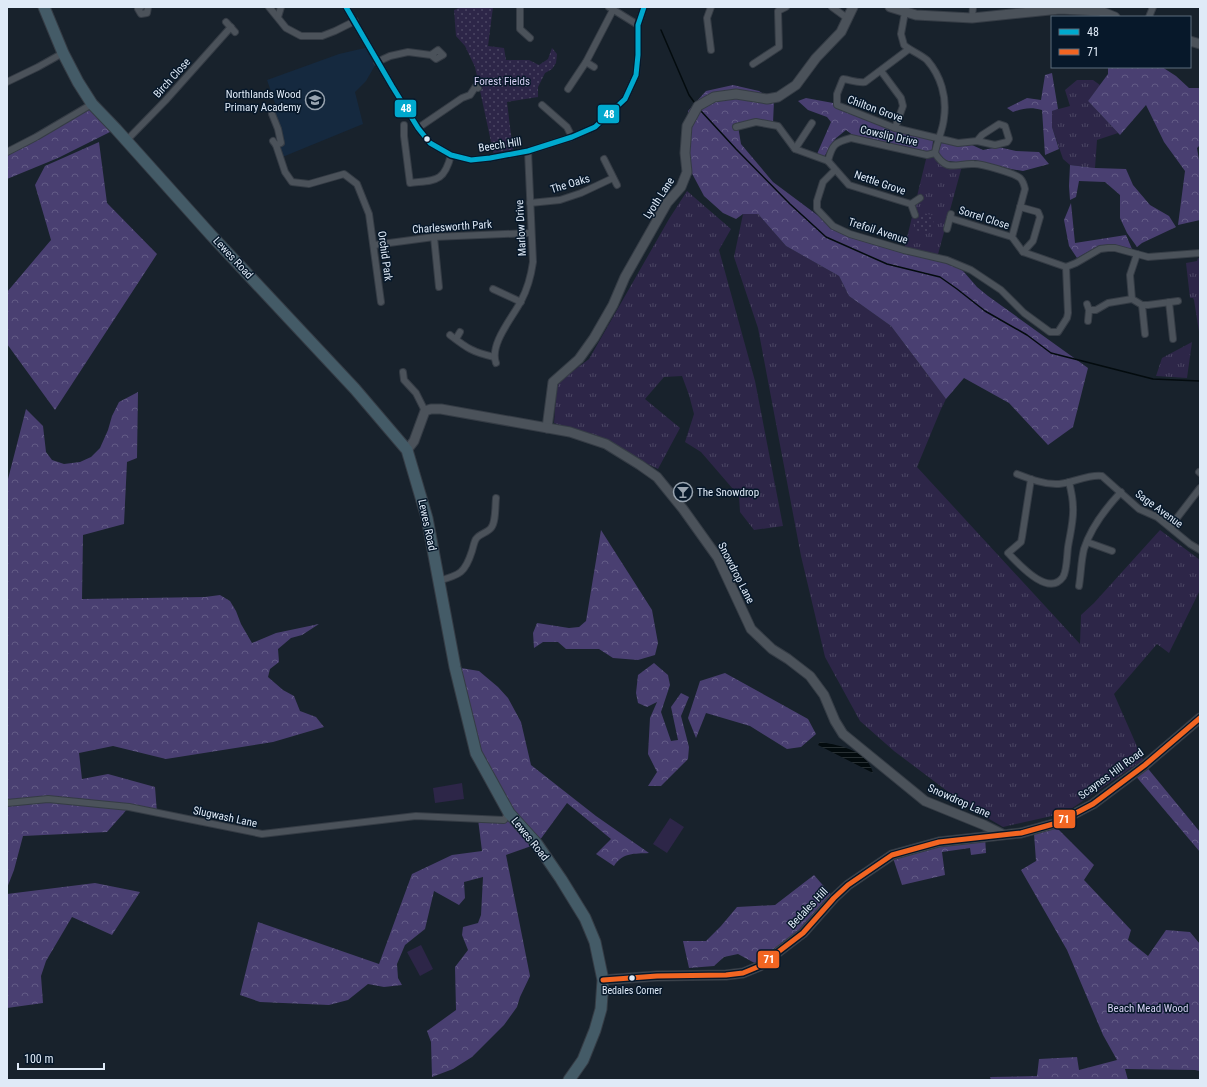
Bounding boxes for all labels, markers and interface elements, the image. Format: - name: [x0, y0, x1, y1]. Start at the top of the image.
- legend: [1051, 16, 1191, 68]
- text: 48: [1087, 25, 1099, 39]
- text: 71: [1087, 45, 1099, 59]
- street label: Birch Close: [151, 55, 193, 101]
- park label: Forest Fields: [474, 75, 530, 88]
- place label: Northlands Wood Primary Academy: [225, 88, 301, 114]
- school or university icon: Northlands Wood Primary Academy: [304, 89, 326, 111]
- street label: Chilton Grove: [845, 93, 905, 125]
- line badge: 48: [394, 99, 417, 118]
- text: 48: [400, 102, 412, 115]
- line badge: 48: [597, 104, 620, 124]
- text: 48: [603, 108, 615, 121]
- street label: Cowslip Drive: [859, 123, 919, 149]
- unlabelled marker: [422, 134, 432, 144]
- street label: Beech Hill: [477, 135, 523, 155]
- street label: Nettle Grove: [853, 168, 907, 198]
- street label: The Oaks: [549, 172, 591, 196]
- street label: Lyoth Lane: [641, 175, 677, 221]
- street label: Marlow Drive: [513, 199, 529, 257]
- street label: Sorrel Close: [957, 204, 1011, 232]
- street label: Trefoil Avenue: [847, 215, 909, 247]
- street label: Charlesworth Park: [412, 218, 492, 236]
- street label: Orchid Park: [375, 230, 395, 282]
- street label: Lewes Road: [210, 234, 256, 282]
- bar icon: The Snowdrop: [672, 481, 694, 503]
- place label: The Snowdrop: [697, 486, 759, 499]
- street label: Sage Avenue: [1133, 487, 1185, 531]
- street label: Lewes Road: [415, 498, 439, 552]
- street label: Snowdrop Lane: [715, 540, 757, 606]
- street label: Scaynes Hill Road: [1076, 746, 1146, 802]
- street label: Snowdrop Lane: [926, 781, 992, 821]
- street label: Slugwash Lane: [192, 804, 258, 830]
- line badge: 71: [1053, 809, 1076, 829]
- text: 71: [1058, 813, 1070, 826]
- street label: Lewes Road: [508, 815, 552, 863]
- street label: Bedales Hill: [785, 885, 831, 931]
- line badge: 71: [757, 950, 780, 969]
- text: 71: [763, 953, 775, 966]
- marker: Bedales Corner: [627, 973, 637, 983]
- place label: Bedales Corner: [602, 985, 662, 996]
- park label: Beach Mead Wood: [1108, 1002, 1188, 1015]
- scale bar: [18, 1045, 104, 1071]
- text: 100 m: [24, 1052, 54, 1066]

